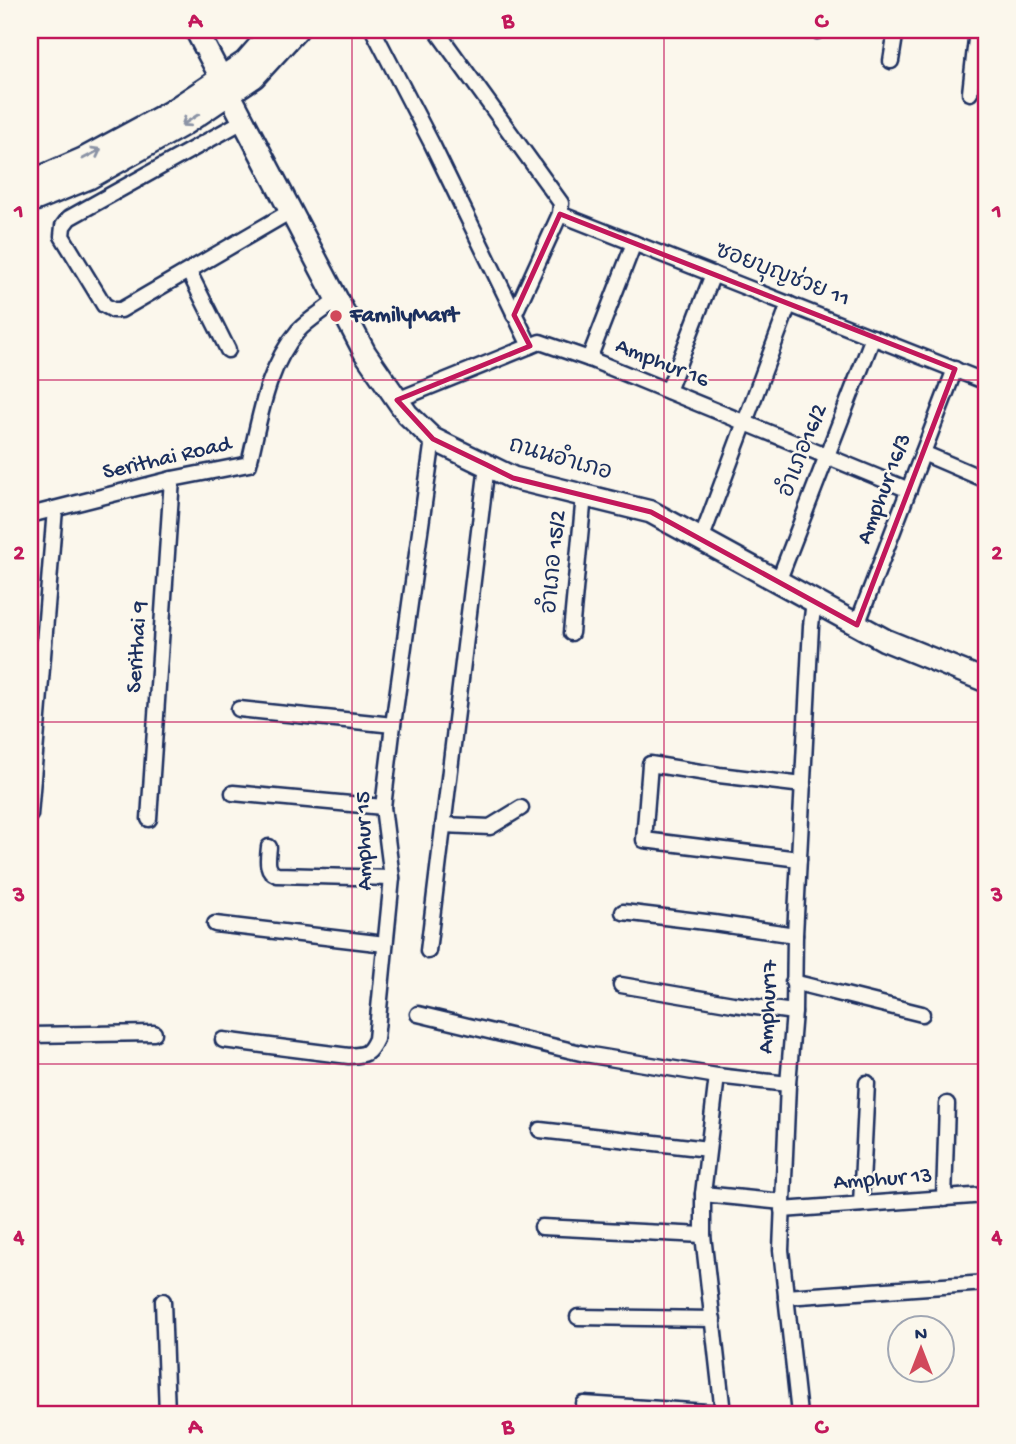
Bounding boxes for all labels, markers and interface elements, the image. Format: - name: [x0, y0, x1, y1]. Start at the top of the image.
- text: A: [187, 9, 203, 36]
- text: B: [501, 9, 515, 36]
- text: C: [815, 9, 830, 36]
- one-way arrow: [180, 113, 200, 127]
- one-way arrow: [81, 147, 102, 160]
- text: 1: [13, 199, 24, 226]
- text: 1: [991, 199, 1002, 226]
- street label: ซอยบุญช่วย 11: [711, 233, 855, 315]
- place label: FamilyMart: [349, 303, 461, 330]
- marker: FamilyMart: [328, 308, 344, 324]
- street label: Amphur 16: [611, 333, 713, 395]
- street label: อำเภอ16/2: [768, 398, 834, 502]
- street label: ถนนอำเภอ: [505, 427, 616, 488]
- street label: Amphur 16/3: [852, 430, 918, 548]
- street label: Serithai Road: [100, 431, 235, 487]
- street label: อำเภอ 15/2: [531, 509, 573, 615]
- text: 2: [13, 541, 25, 568]
- text: 2: [991, 541, 1003, 568]
- street label: Serithai 9: [121, 600, 155, 694]
- street label: Amphur 15: [351, 791, 379, 891]
- text: 3: [12, 883, 25, 910]
- text: 3: [990, 883, 1003, 910]
- street label: Amphur17: [753, 958, 785, 1055]
- street label: Amphur 13: [833, 1163, 933, 1197]
- text: 4: [13, 1225, 25, 1252]
- text: 4: [991, 1225, 1003, 1252]
- north arrow: [886, 1314, 956, 1384]
- text: N: [915, 1324, 927, 1347]
- text: A: [187, 1415, 203, 1442]
- text: B: [501, 1415, 515, 1442]
- text: C: [815, 1415, 830, 1442]

